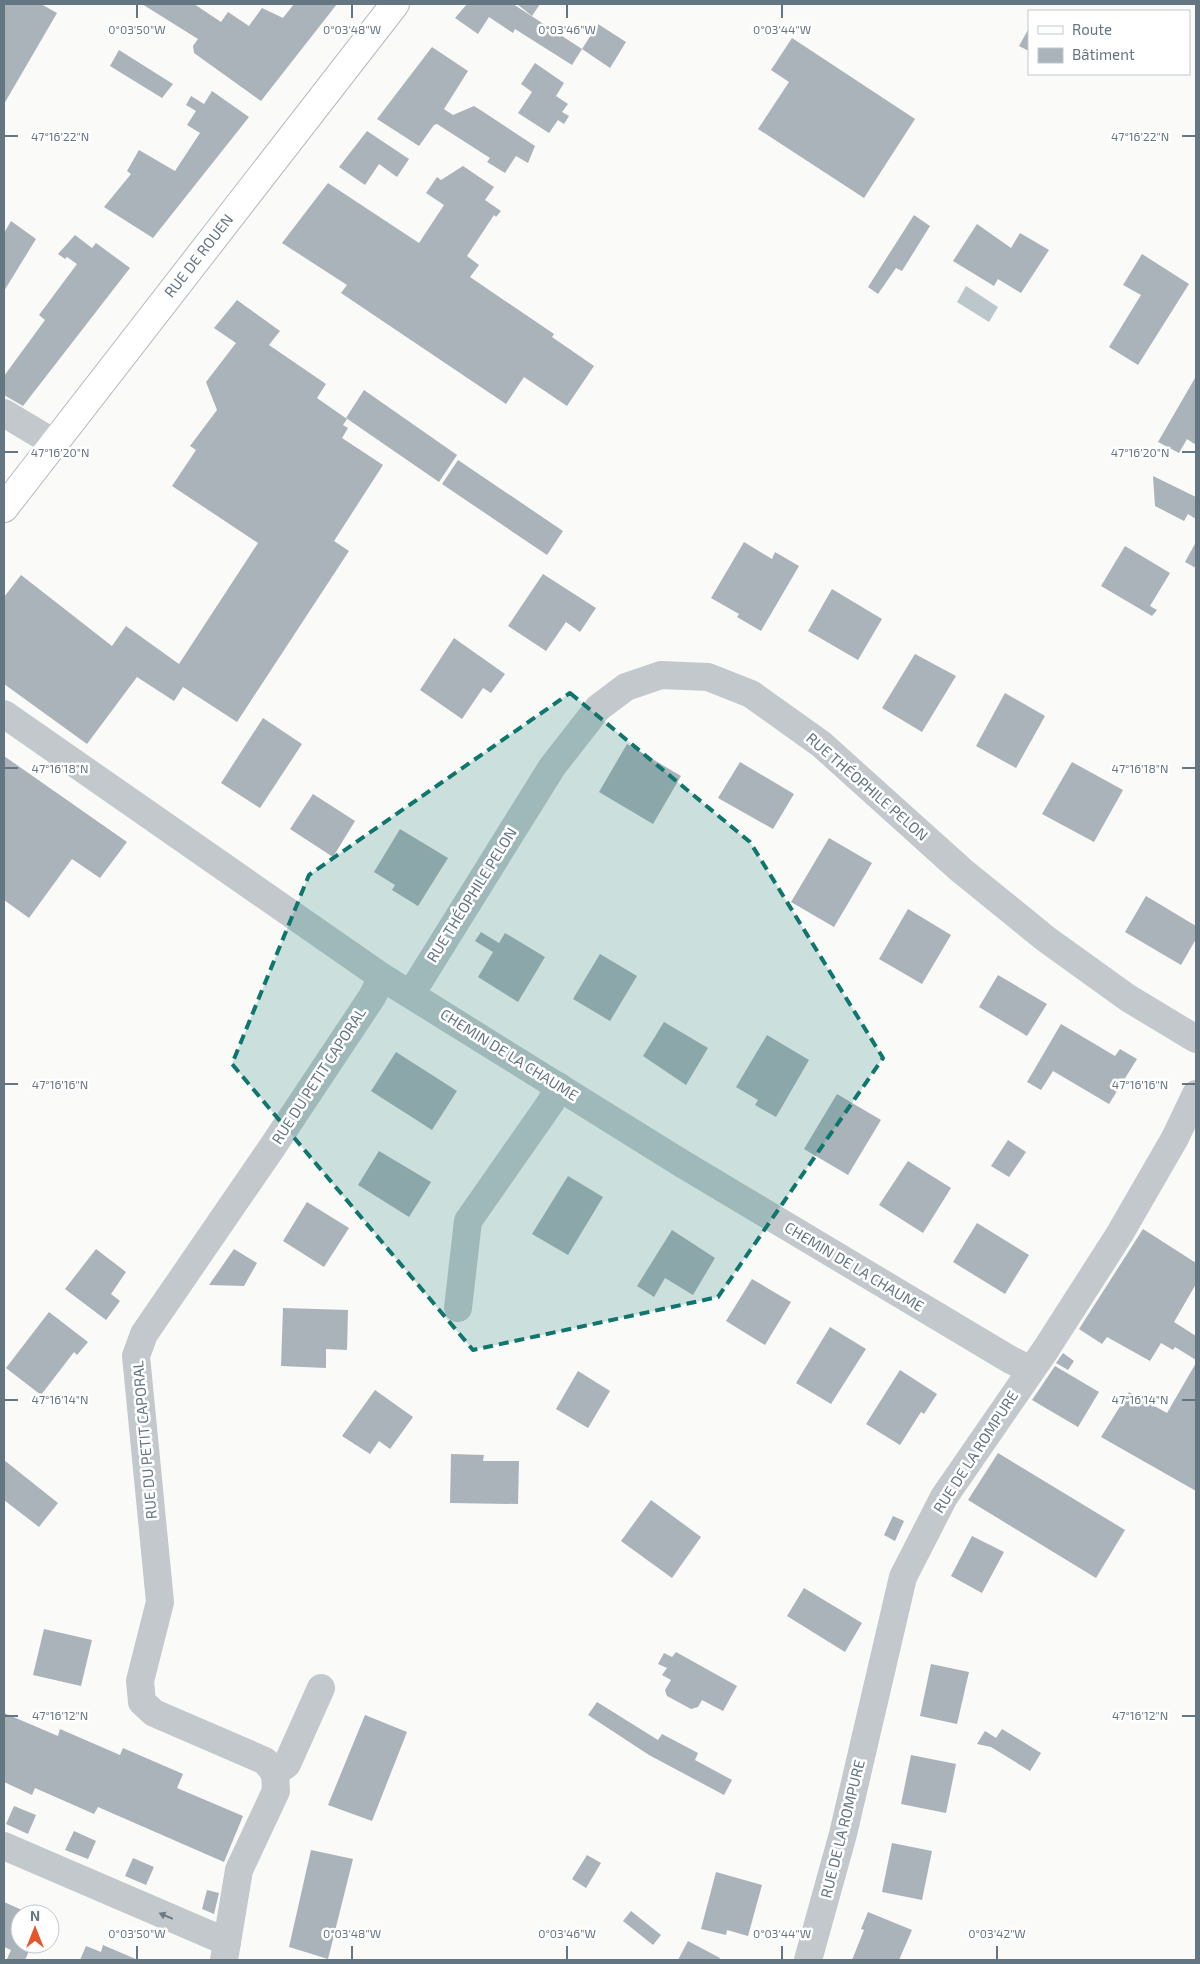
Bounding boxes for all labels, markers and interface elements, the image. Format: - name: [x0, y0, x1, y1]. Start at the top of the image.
- legend: [1028, 10, 1190, 75]
- text: Route: [1072, 20, 1112, 38]
- text: 0°03'50"W: [108, 22, 166, 36]
- text: 0°03'48"W: [323, 22, 381, 36]
- text: 0°03'46"W: [538, 22, 596, 36]
- text: 0°03'44"W: [753, 22, 811, 36]
- text: Bâtiment: [1072, 45, 1135, 63]
- text: 47°16'22"N: [31, 129, 89, 143]
- text: 47°16'22"N: [1111, 129, 1169, 143]
- street label: RUE DE ROUEN: [160, 210, 236, 301]
- text: 47°16'20"N: [31, 445, 89, 459]
- text: 47°16'20"N: [1111, 445, 1169, 459]
- street label: RUE THÉOPHILE PELON: [803, 729, 932, 844]
- text: 47°16'18"N: [32, 761, 88, 775]
- text: 47°16'18"N: [1112, 761, 1168, 775]
- street label: RUE THÉOPHILE PELON: [422, 824, 520, 965]
- street label: RUE DU PETIT CAPORAL: [267, 1004, 369, 1147]
- street label: CHEMIN DE LA CHAUME: [437, 1004, 582, 1104]
- text: 47°16'16"N: [32, 1077, 88, 1091]
- text: 47°16'16"N: [1112, 1077, 1168, 1091]
- street label: CHEMIN DE LA CHAUME: [782, 1217, 927, 1315]
- street label: RUE DU PETIT CAPORAL: [128, 1360, 160, 1520]
- street label: RUE DE LA ROMPURE: [929, 1387, 1021, 1516]
- text: 47°16'14"N: [32, 1392, 88, 1406]
- text: 47°16'14"N: [1112, 1392, 1168, 1406]
- text: 47°16'12"N: [32, 1708, 88, 1722]
- text: 47°16'12"N: [1112, 1708, 1168, 1722]
- street label: RUE DE LA ROMPURE: [816, 1758, 868, 1900]
- north arrow: [10, 1904, 60, 1954]
- text: N: [30, 1907, 40, 1924]
- one-way arrow: [159, 1912, 173, 1920]
- text: 0°03'50"W: [108, 1926, 166, 1940]
- text: 0°03'48"W: [323, 1926, 381, 1940]
- text: 0°03'46"W: [538, 1926, 596, 1940]
- text: 0°03'44"W: [753, 1926, 811, 1940]
- text: 0°03'42"W: [968, 1926, 1026, 1940]

